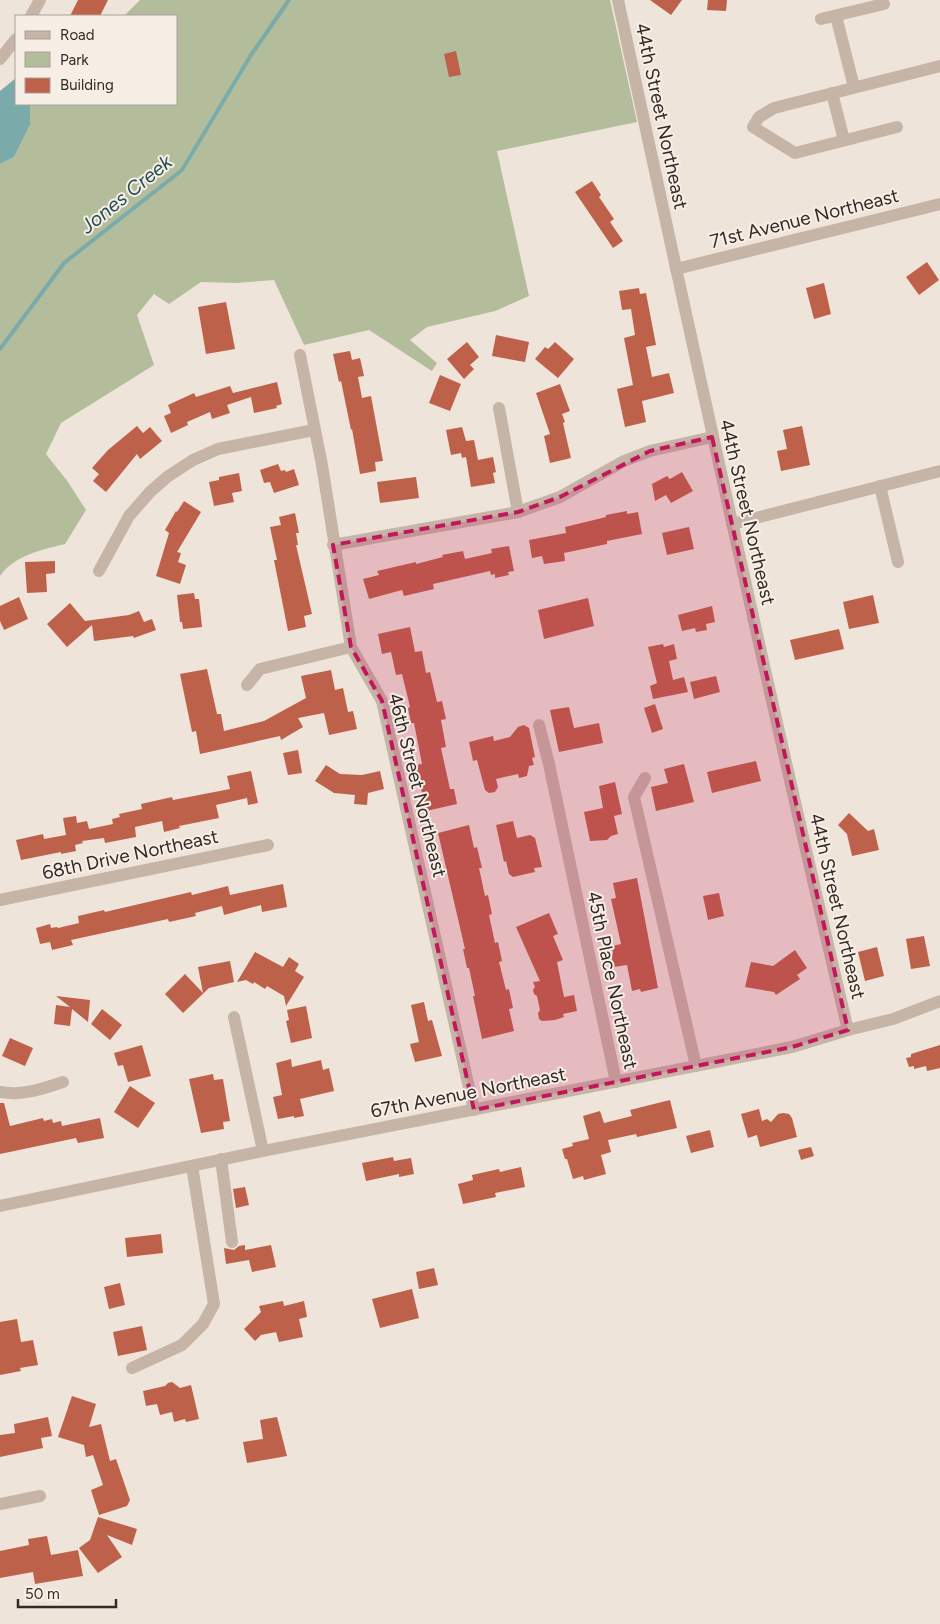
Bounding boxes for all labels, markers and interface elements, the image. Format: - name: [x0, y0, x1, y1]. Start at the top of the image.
- legend: [15, 15, 178, 105]
- street label: 44th Street Northeast: [631, 21, 693, 211]
- text: Road: [60, 26, 95, 44]
- text: Park: [60, 51, 89, 69]
- text: Building: [60, 76, 114, 94]
- water label: Jones Creek: [74, 149, 178, 239]
- street label: 71st Avenue Northeast: [707, 184, 901, 253]
- street label: 44th Street Northeast: [715, 417, 780, 607]
- street label: 46th Street Northeast: [383, 691, 452, 880]
- street label: 44th Street Northeast: [805, 811, 870, 1001]
- street label: 68th Drive Northeast: [40, 825, 220, 884]
- street label: 45th Place Northeast: [582, 889, 643, 1071]
- street label: 67th Avenue Northeast: [369, 1062, 568, 1123]
- scale bar: [18, 1576, 115, 1608]
- text: 50 m: [25, 1585, 60, 1603]

